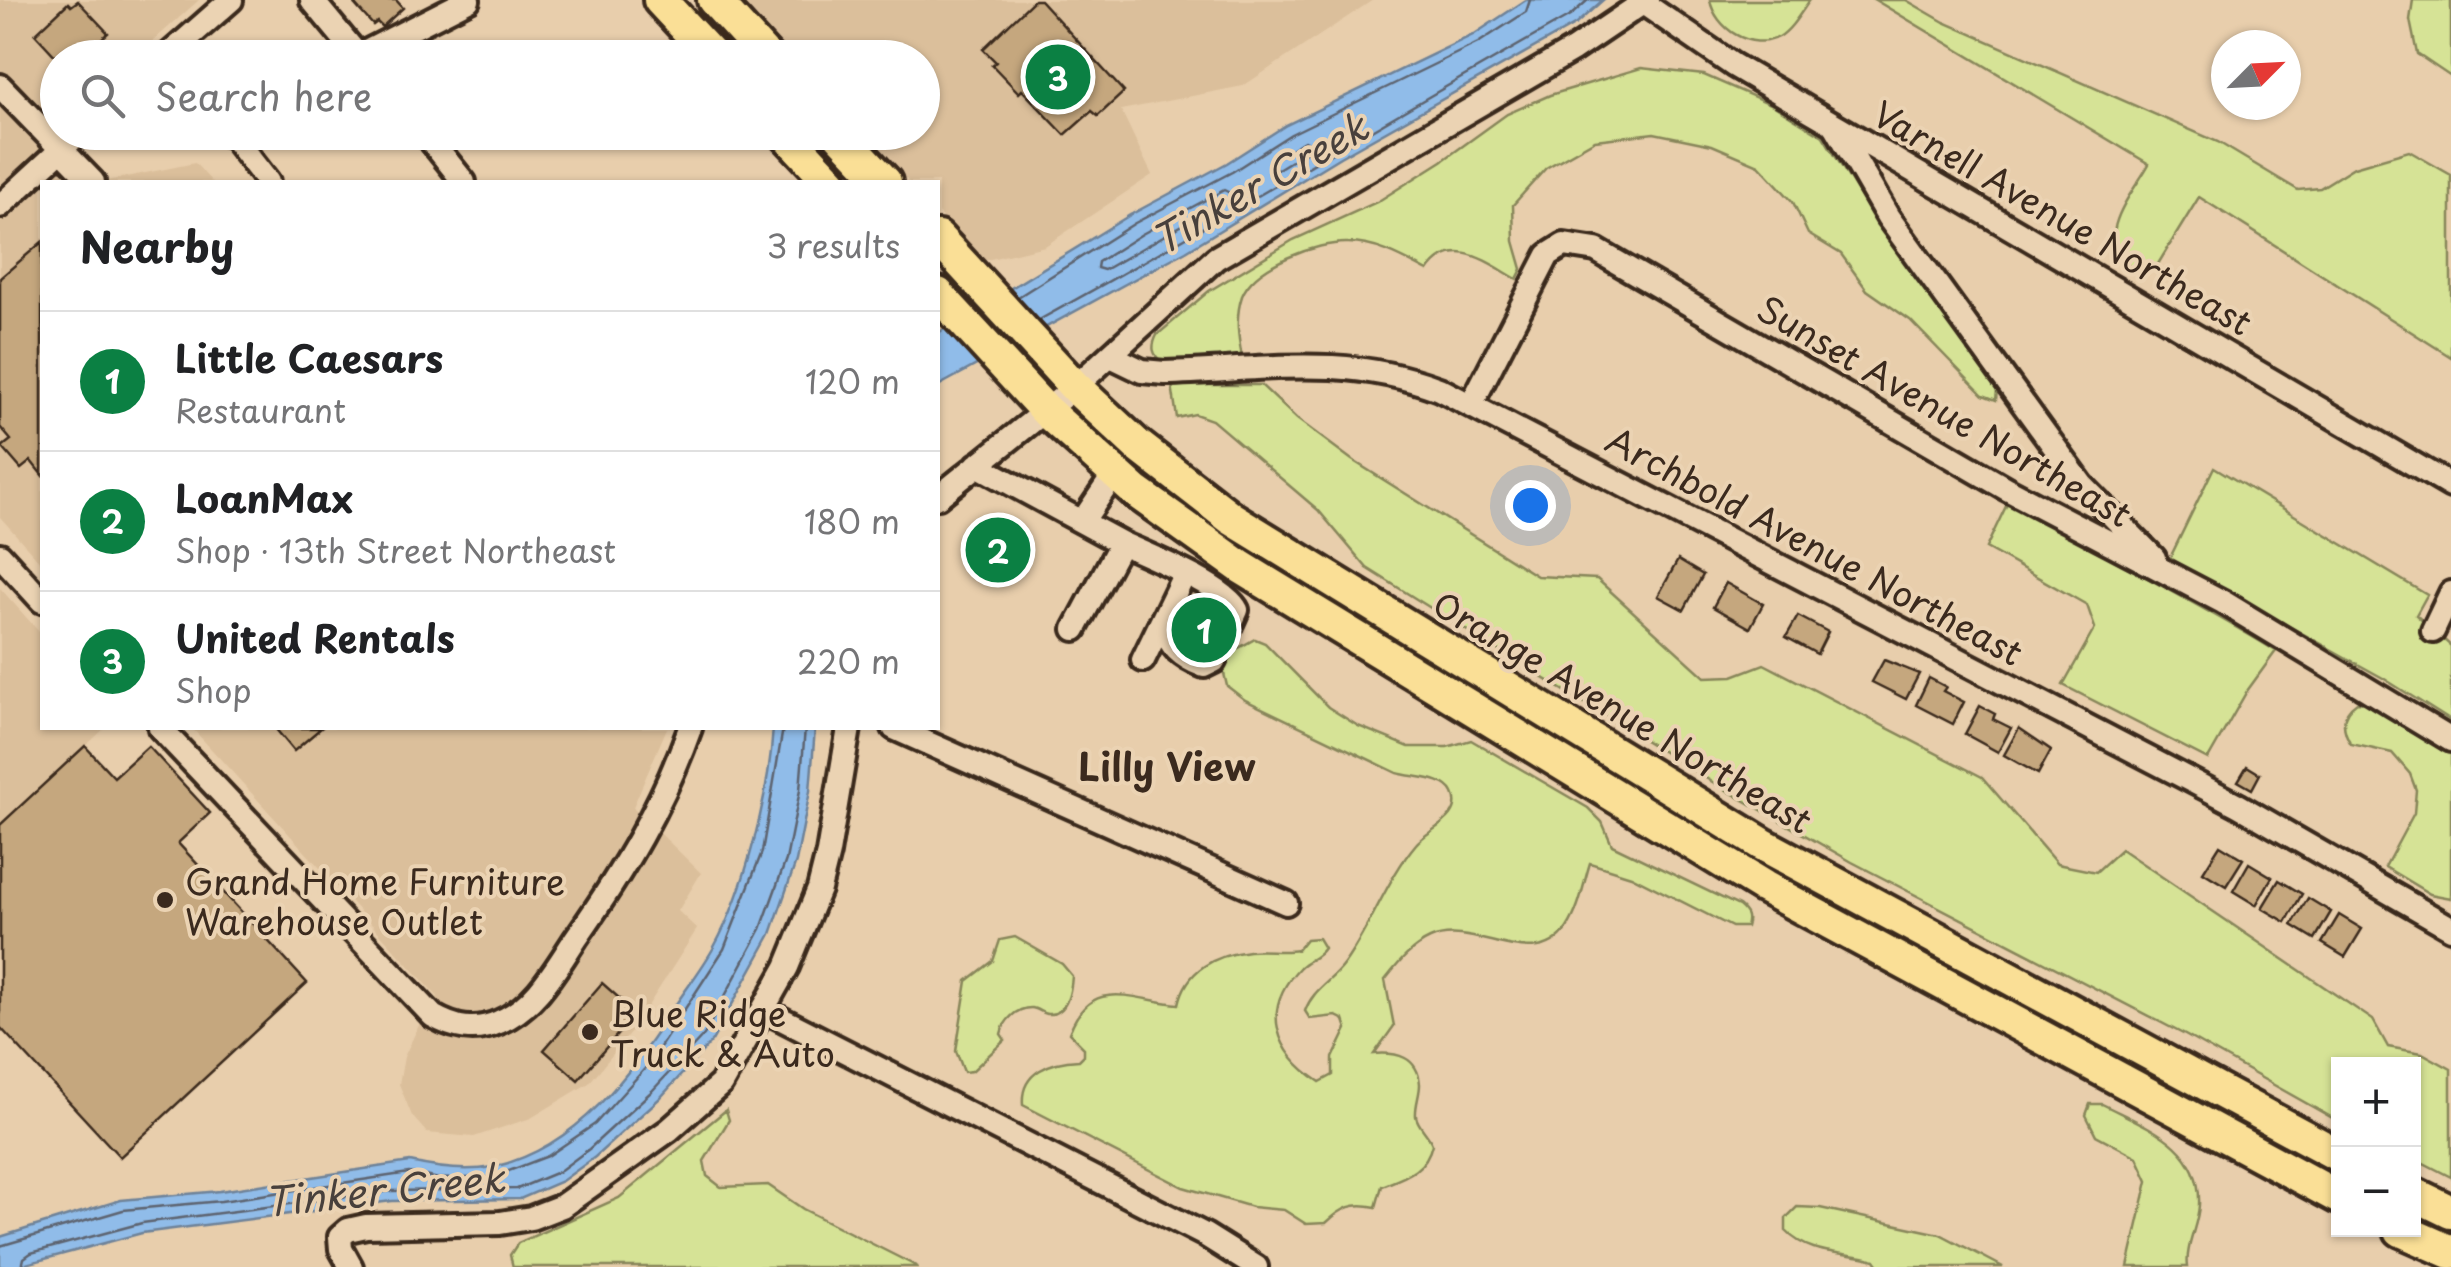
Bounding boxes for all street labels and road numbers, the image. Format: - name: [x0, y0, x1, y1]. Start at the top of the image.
- street label: Varnell Avenue Northeast: [1864, 87, 2262, 347]
- street label: Sunset Avenue Northeast: [1748, 281, 2142, 539]
- street label: Archbold Avenue Northeast: [1597, 412, 2033, 678]
- street label: Orange Avenue Northeast: [1423, 576, 1823, 846]

